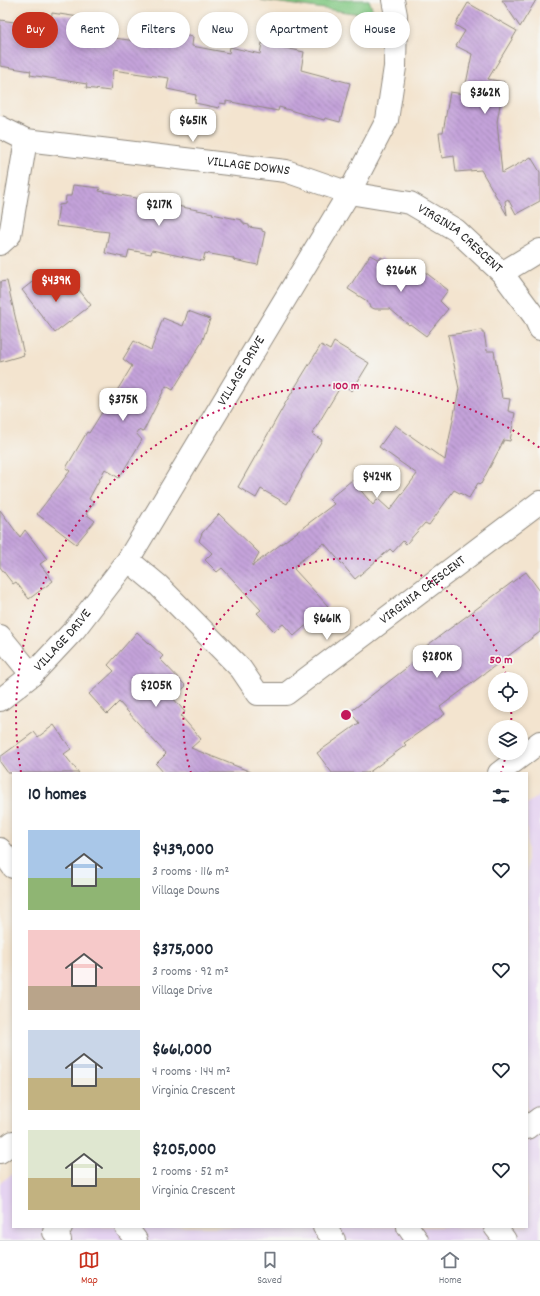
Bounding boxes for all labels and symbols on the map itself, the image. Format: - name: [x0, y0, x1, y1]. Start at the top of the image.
- pin: $362K: [457, 81, 513, 115]
- pin: $651K: [165, 109, 221, 143]
- street label: VILLAGE DOWNS: [206, 152, 293, 182]
- pin: $217K: [131, 193, 187, 227]
- street label: VIRGINIA CRESCENT: [413, 199, 507, 279]
- pin: $266K: [373, 259, 429, 293]
- pin: $439K: [28, 269, 84, 303]
- street label: VILLAGE DRIVE: [213, 332, 271, 410]
- text: 100 m: [333, 378, 359, 395]
- pin: $375K: [95, 388, 151, 422]
- pin: $424K: [349, 465, 405, 499]
- street label: VIRGINIA CRESCENT: [376, 551, 471, 630]
- street label: VILLAGE DRIVE: [30, 604, 97, 677]
- pin: $661K: [299, 607, 355, 641]
- pin: $280K: [409, 645, 465, 679]
- text: 50 m: [489, 652, 513, 669]
- pin: $205K: [128, 674, 184, 708]
- centre of rings: [339, 708, 353, 722]

